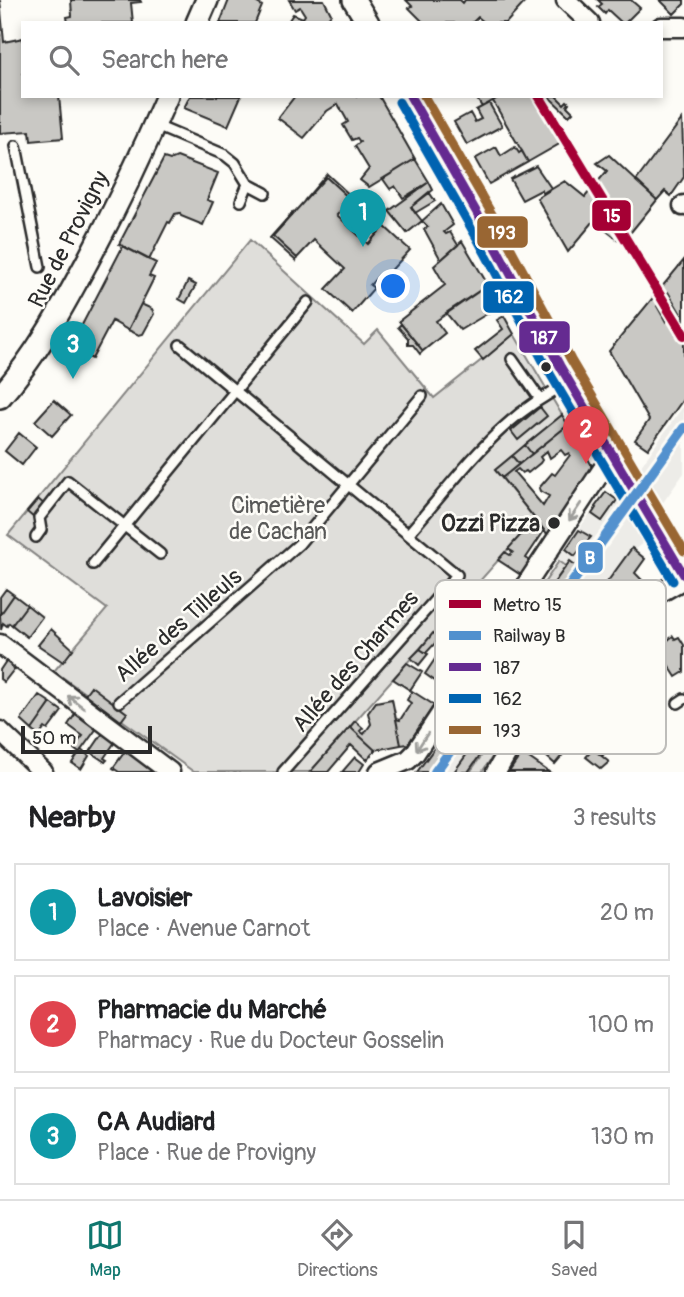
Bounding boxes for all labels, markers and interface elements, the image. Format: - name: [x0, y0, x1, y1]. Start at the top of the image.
- search box: [21, 21, 663, 98]
- icon: search: [45, 41, 83, 79]
- text: Search here: [101, 44, 228, 76]
- street label: Rue de Provigny: [22, 166, 115, 313]
- pin: 1: [340, 189, 386, 247]
- line badge: 15: [591, 199, 632, 232]
- text: 15: [603, 204, 621, 228]
- line badge: 193: [476, 215, 529, 249]
- text: 193: [488, 221, 516, 245]
- your location: [376, 269, 410, 303]
- line badge: 162: [482, 280, 535, 314]
- text: 162: [494, 285, 524, 309]
- line badge: 187: [518, 320, 571, 354]
- pin: 3: [50, 321, 96, 379]
- text: 187: [530, 326, 558, 350]
- unlabelled marker: [539, 360, 553, 374]
- pin: 2: [563, 406, 609, 464]
- park label: Cimetière de Cachan: [229, 491, 327, 546]
- one-way arrow: [567, 502, 582, 521]
- place label: Ozzi Pizza: [441, 509, 540, 538]
- marker: Ozzi Pizza: [546, 515, 562, 531]
- line badge: B: [577, 541, 604, 574]
- text: B: [585, 546, 596, 570]
- street label: Allée des Tilleuls: [109, 562, 248, 688]
- legend: [435, 580, 666, 754]
- street label: Allée des Charmes: [286, 584, 425, 738]
- text: Metro 15: [493, 593, 562, 617]
- text: Railway B: [493, 624, 565, 648]
- text: 187: [493, 656, 520, 680]
- text: 162: [493, 687, 522, 711]
- one-way arrow: [67, 695, 86, 710]
- text: 193: [493, 719, 521, 743]
- scale bar: [21, 723, 152, 755]
- text: 50 m: [32, 726, 76, 750]
- one-way arrow: [415, 732, 429, 752]
- text: Nearby: [28, 799, 115, 836]
- text: 3 results: [573, 803, 656, 832]
- text: Lavoisier: [97, 882, 192, 914]
- text: 1: [49, 898, 58, 927]
- text: 20 m: [600, 898, 654, 927]
- text: Place · Avenue Carnot: [97, 914, 310, 943]
- text: Pharmacie du Marché: [97, 994, 327, 1026]
- text: 2: [47, 1010, 59, 1039]
- text: 100 m: [588, 1010, 654, 1039]
- text: Pharmacy · Rue du Docteur Gosselin: [97, 1026, 444, 1055]
- text: CA Audiard: [97, 1106, 215, 1138]
- text: 3: [47, 1122, 59, 1151]
- text: 130 m: [591, 1122, 654, 1151]
- text: Place · Rue de Provigny: [97, 1138, 316, 1167]
- tab: Map: [86, 1216, 124, 1282]
- tab: Directions: [297, 1216, 378, 1282]
- tab: Saved: [550, 1216, 598, 1282]

